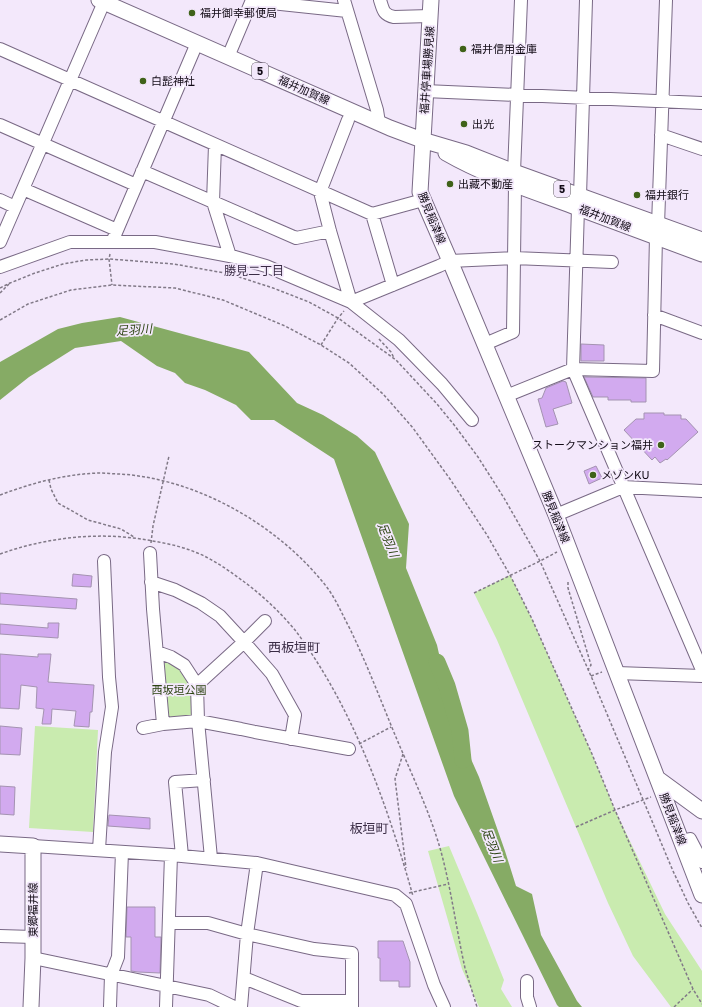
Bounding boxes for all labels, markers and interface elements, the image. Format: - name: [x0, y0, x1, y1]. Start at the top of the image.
- place label: 福井御幸郵便局: [200, 6, 277, 19]
- marker: 福井御幸郵便局: [187, 8, 197, 18]
- street label: 福井停車場勝見線: [417, 26, 436, 114]
- place label: 福井信用金庫: [471, 42, 537, 55]
- marker: 福井信用金庫: [458, 44, 468, 54]
- road number: 5: [252, 63, 268, 79]
- street label: 福井加賀線: [276, 72, 332, 107]
- place label: 白髭神社: [151, 74, 195, 87]
- marker: 白髭神社: [138, 76, 148, 86]
- place label: 出光: [472, 117, 494, 130]
- marker: 出光: [459, 119, 469, 129]
- place label: 出藏不動産: [458, 177, 513, 190]
- marker: 出藏不動産: [445, 179, 455, 189]
- road number: 5: [554, 181, 570, 197]
- place label: 福井銀行: [645, 188, 689, 201]
- street label: 勝見稲津線: [416, 190, 449, 246]
- marker: 福井銀行: [632, 190, 642, 200]
- street label: 福井加賀線: [577, 202, 633, 233]
- district label: 勝見二丁目: [224, 263, 284, 278]
- water label: 足羽川: [115, 321, 154, 338]
- place label: ストークマンション福井: [532, 438, 653, 451]
- marker: ストークマンション福井: [656, 440, 666, 450]
- place label: メゾンKU: [601, 468, 650, 481]
- marker: メゾンKU: [588, 470, 598, 480]
- street label: 勝見稲津線: [540, 489, 573, 545]
- water label: 足羽川: [375, 520, 403, 561]
- district label: 西板垣町: [268, 639, 320, 655]
- park label: 西坂垣公園: [152, 683, 207, 696]
- street label: 勝見稲津線: [658, 791, 689, 847]
- district label: 板垣町: [349, 820, 389, 836]
- water label: 足羽川: [479, 825, 507, 866]
- street label: 東郷福井線: [26, 883, 39, 938]

